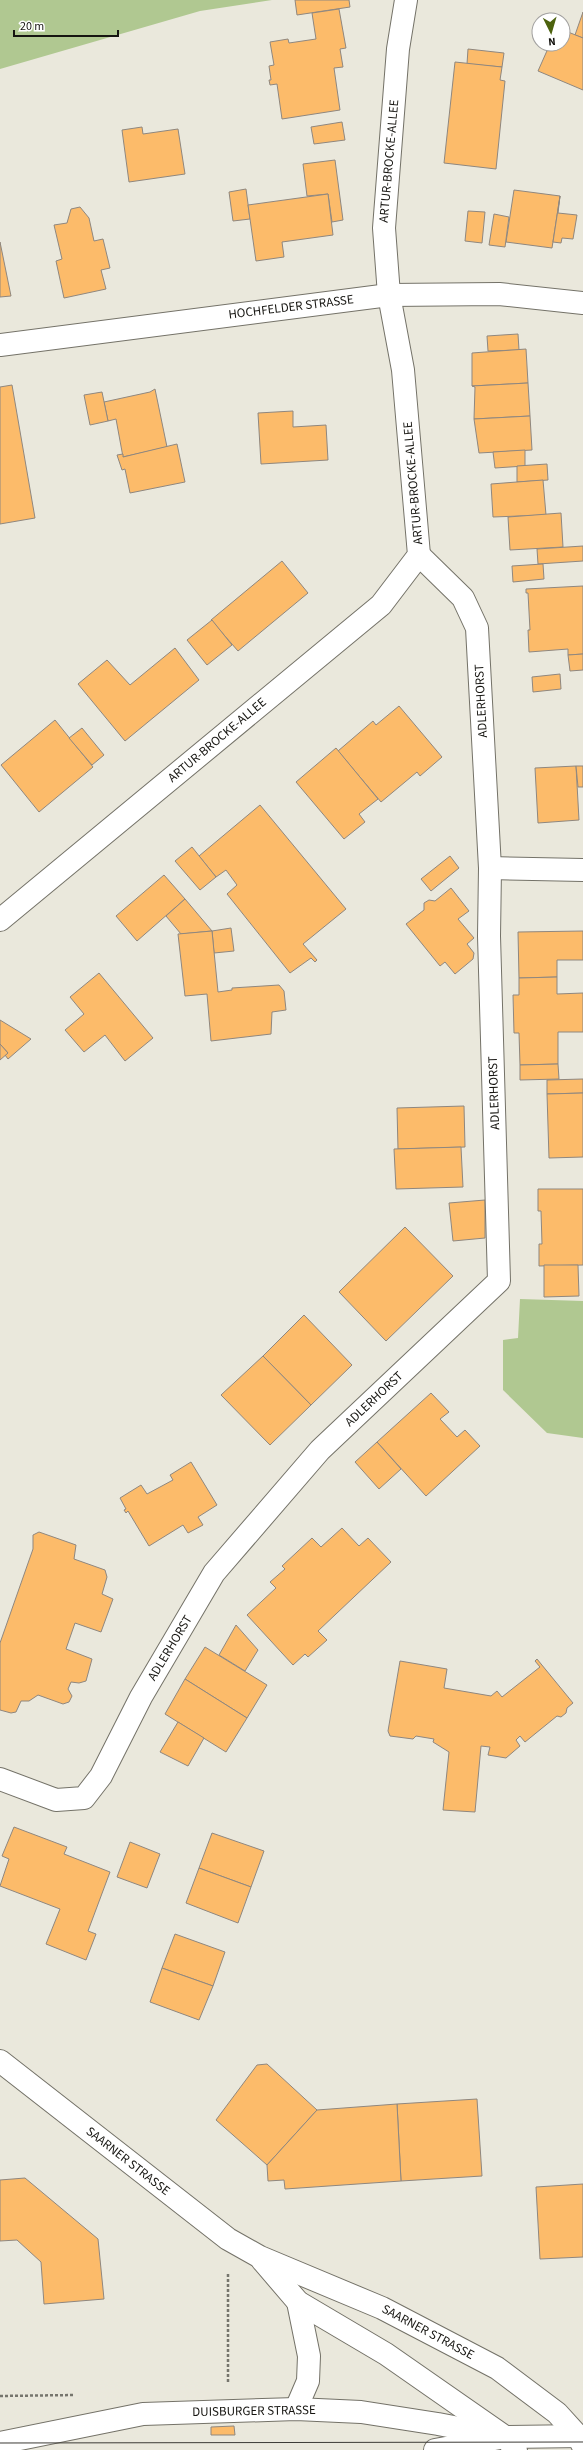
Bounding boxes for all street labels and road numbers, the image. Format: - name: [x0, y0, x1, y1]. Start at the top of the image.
- street label: ARTUR-BROCKE-ALLEE: [375, 99, 403, 223]
- street label: HOCHFELDER STRASSE: [227, 290, 355, 324]
- street label: ARTUR-BROCKE-ALLEE: [399, 421, 427, 545]
- street label: ADLERHORST: [470, 664, 492, 738]
- street label: ARTUR-BROCKE-ALLEE: [164, 693, 270, 787]
- street label: ADLERHORST: [484, 1056, 504, 1130]
- street label: ADLERHORST: [341, 1367, 407, 1431]
- street label: ADLERHORST: [143, 1612, 197, 1684]
- street label: SAARNER STRASSE: [82, 2122, 174, 2200]
- street label: SAARNER STRASSE: [379, 2300, 477, 2364]
- street label: DUISBURGER STRASSE: [192, 2401, 316, 2421]

